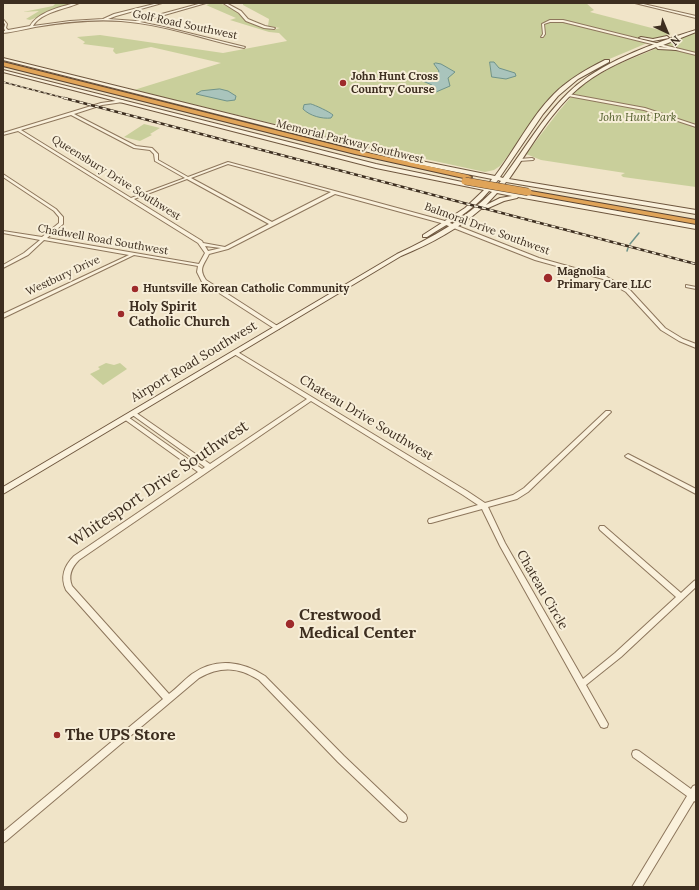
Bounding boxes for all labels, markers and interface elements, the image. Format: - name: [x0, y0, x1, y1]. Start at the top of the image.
- street label: Golf Road Southwest: [131, 7, 239, 43]
- north arrow: [647, 12, 687, 52]
- text: N: [667, 33, 683, 49]
- place label: John Hunt Cross Country Course: [351, 70, 438, 96]
- marker: John Hunt Cross Country Course: [338, 78, 348, 88]
- park label: John Hunt Park: [599, 111, 677, 125]
- street label: Memorial Parkway Southwest: [275, 117, 425, 167]
- street label: Queensbury Drive Southwest: [49, 133, 183, 223]
- street label: Balmoral Drive Southwest: [423, 200, 551, 258]
- street label: Chadwell Road Southwest: [37, 222, 169, 258]
- street label: Westbury Drive: [24, 253, 102, 299]
- place label: Magnolia Primary Care LLC: [557, 265, 651, 291]
- marker: Magnolia Primary Care LLC: [542, 272, 554, 284]
- place label: Huntsville Korean Catholic Community: [143, 282, 349, 296]
- marker: Huntsville Korean Catholic Community: [130, 284, 140, 294]
- place label: Holy Spirit Catholic Church: [129, 299, 230, 330]
- marker: Holy Spirit Catholic Church: [116, 309, 126, 319]
- street label: Airport Road Southwest: [128, 318, 260, 406]
- street label: Chateau Drive Southwest: [296, 372, 436, 464]
- street label: Whitesport Drive Southwest: [66, 417, 252, 551]
- street label: Chateau Circle: [513, 548, 571, 632]
- place label: Crestwood Medical Center: [299, 605, 416, 643]
- marker: Crestwood Medical Center: [284, 618, 296, 630]
- place label: The UPS Store: [65, 725, 176, 745]
- marker: The UPS Store: [52, 730, 62, 740]

